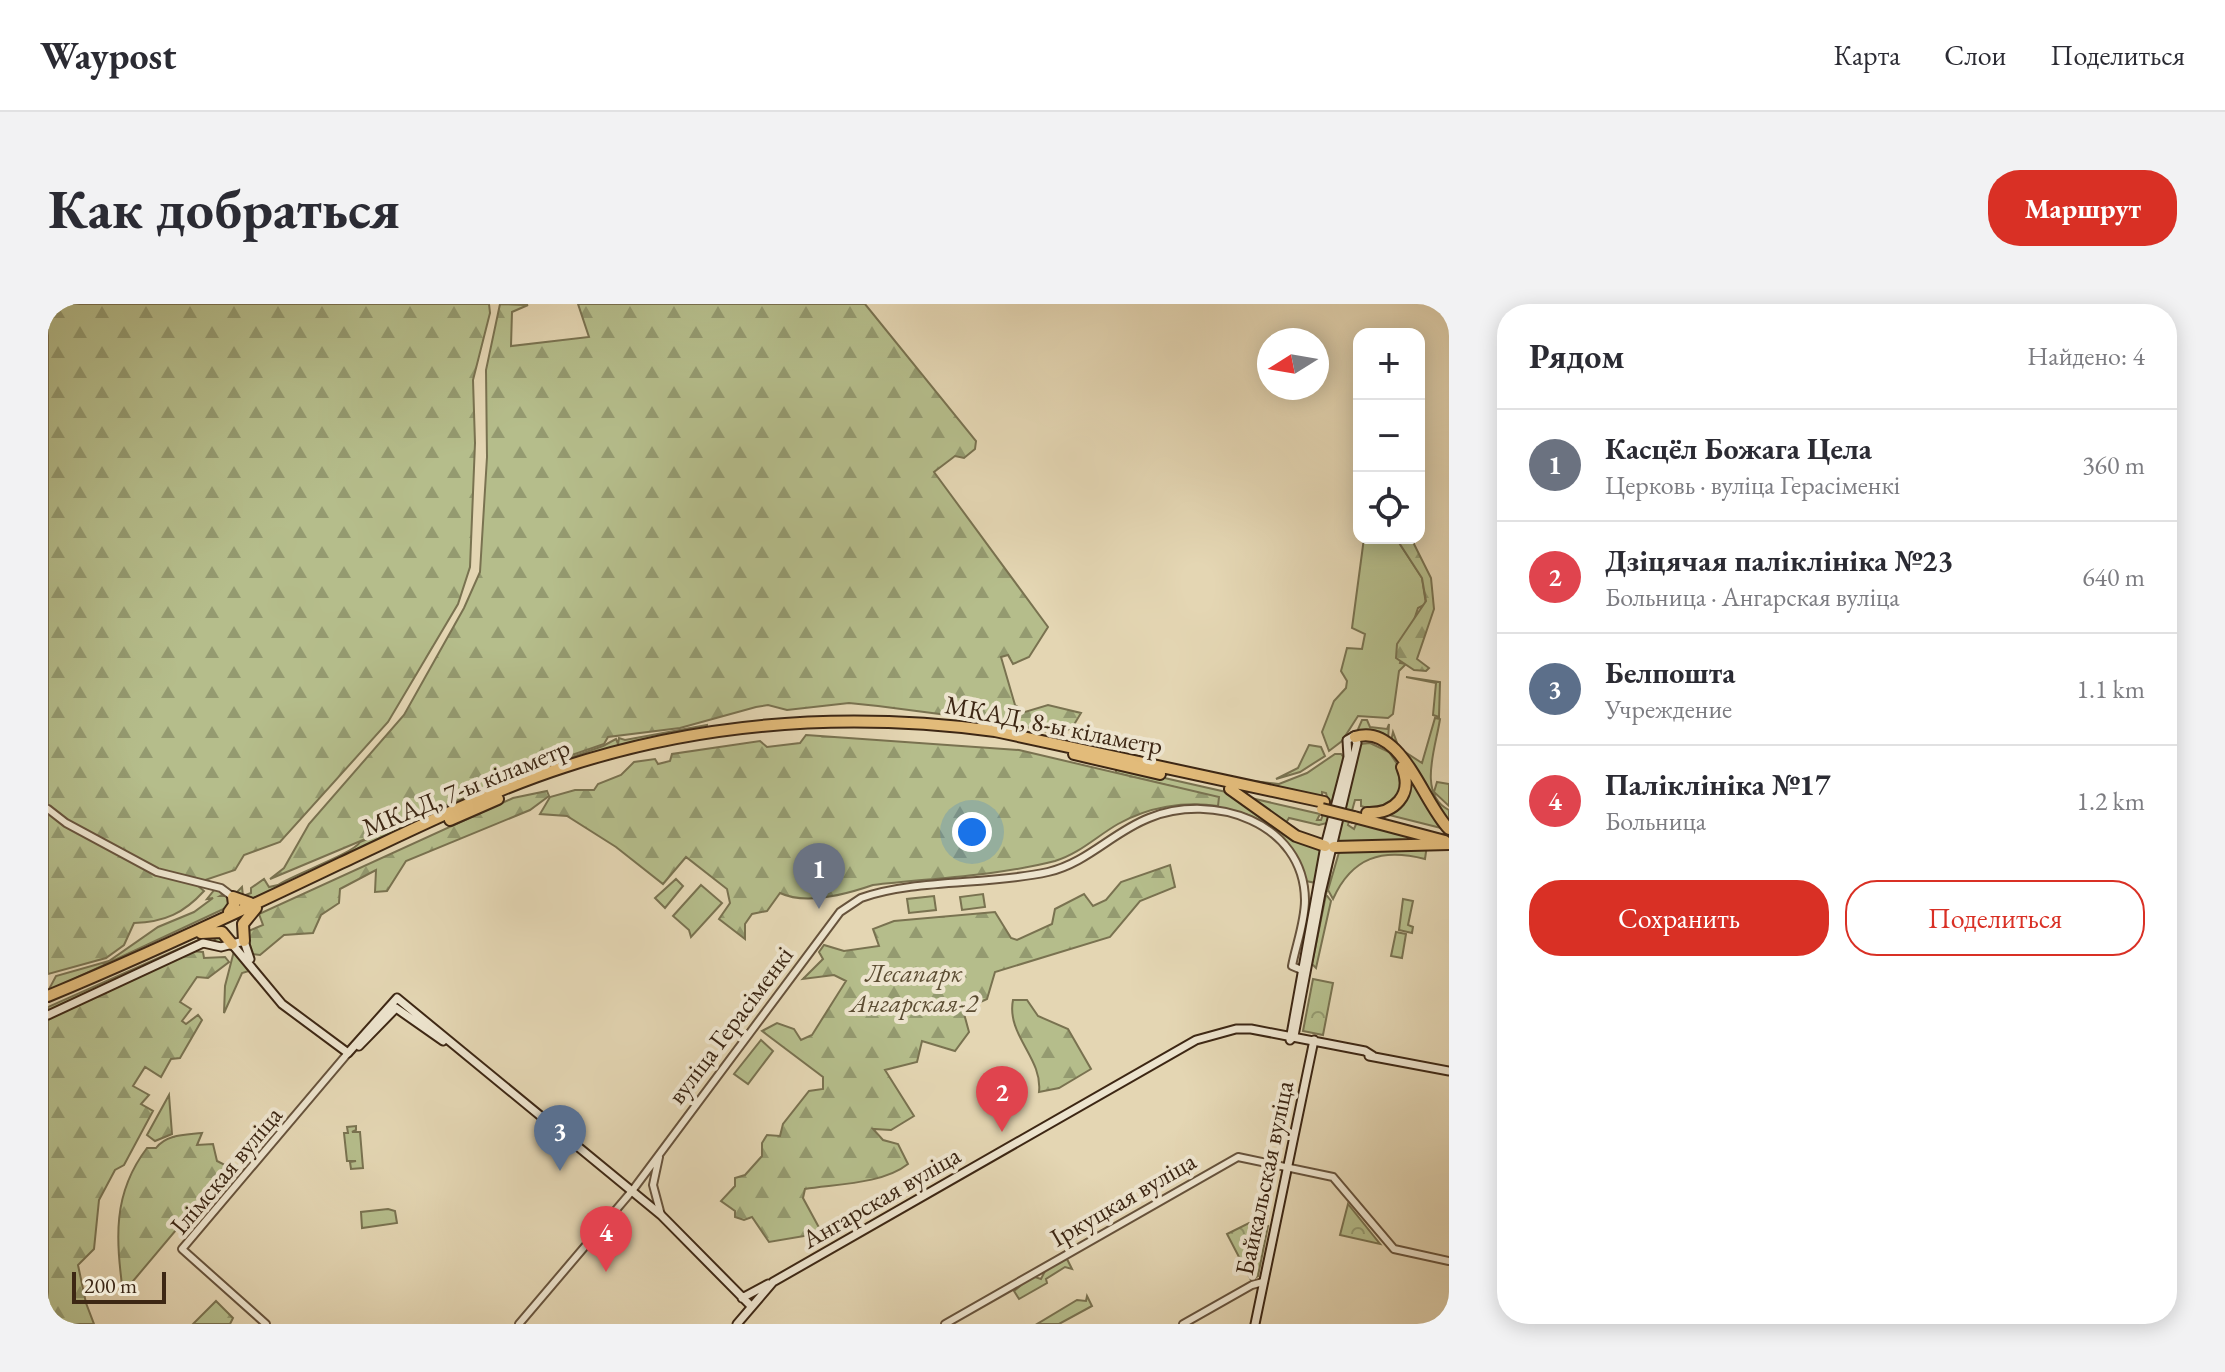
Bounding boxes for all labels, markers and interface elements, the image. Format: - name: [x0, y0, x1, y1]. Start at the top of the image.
- text: Waypost: [40, 31, 177, 80]
- text: Карта: [1833, 37, 1900, 73]
- text: Слои: [1944, 37, 2006, 73]
- text: Поделиться: [2050, 37, 2185, 73]
- button: Маршрут: [1988, 170, 2177, 246]
- text: Как добраться: [48, 172, 400, 245]
- north arrow: [1257, 328, 1329, 400]
- map controls: [1353, 328, 1425, 544]
- button: +: [1353, 328, 1425, 400]
- text: Рядом: [1529, 334, 1624, 378]
- text: Найдено: 4: [2027, 339, 2145, 373]
- button: −: [1353, 400, 1425, 472]
- text: Касцёл Божага Цела: [1605, 429, 1872, 468]
- text: 1: [1548, 448, 1562, 482]
- text: 360 m: [2082, 448, 2145, 482]
- text: Церковь · вуліца Герасіменкі: [1605, 468, 1900, 502]
- button: locate: [1353, 472, 1425, 544]
- text: Дзіцячая паліклініка №23: [1605, 541, 1953, 580]
- text: 2: [1548, 560, 1562, 594]
- text: 640 m: [2082, 560, 2145, 594]
- text: Больница · Ангарская вуліца: [1605, 580, 1900, 614]
- text: Белпошта: [1605, 653, 1735, 692]
- text: 3: [1548, 672, 1562, 706]
- text: 1.1 km: [2076, 672, 2145, 706]
- street label: МКАД, 8-ы кіламетр: [942, 687, 1166, 763]
- text: Учреждение: [1605, 692, 1732, 726]
- street label: МКАД, 7-ы кіламетр: [357, 730, 575, 844]
- text: Паліклініка №17: [1605, 765, 1831, 804]
- text: 4: [1548, 784, 1562, 818]
- text: 1.2 km: [2076, 784, 2145, 818]
- text: Больница: [1605, 804, 1706, 838]
- your location: [952, 812, 992, 852]
- pin: 1: [793, 843, 845, 909]
- button: Сохранить: [1529, 880, 1829, 956]
- button: Поделиться: [1845, 880, 2145, 956]
- street label: вуліца Герасіменкі: [659, 939, 801, 1111]
- park label: Лесапарк Ангарская-2: [848, 956, 979, 1020]
- pin: 2: [976, 1066, 1028, 1132]
- street label: Байкальская вуліца: [1227, 1077, 1301, 1278]
- street label: Ілімская вуліца: [162, 1098, 290, 1241]
- pin: 3: [534, 1105, 586, 1171]
- street label: Ангарская вуліца: [795, 1137, 967, 1257]
- street label: Іркуцкая вуліца: [1044, 1143, 1203, 1254]
- pin: 4: [580, 1206, 632, 1272]
- scale bar: [72, 1268, 166, 1304]
- text: 200 m: [84, 1271, 137, 1300]

